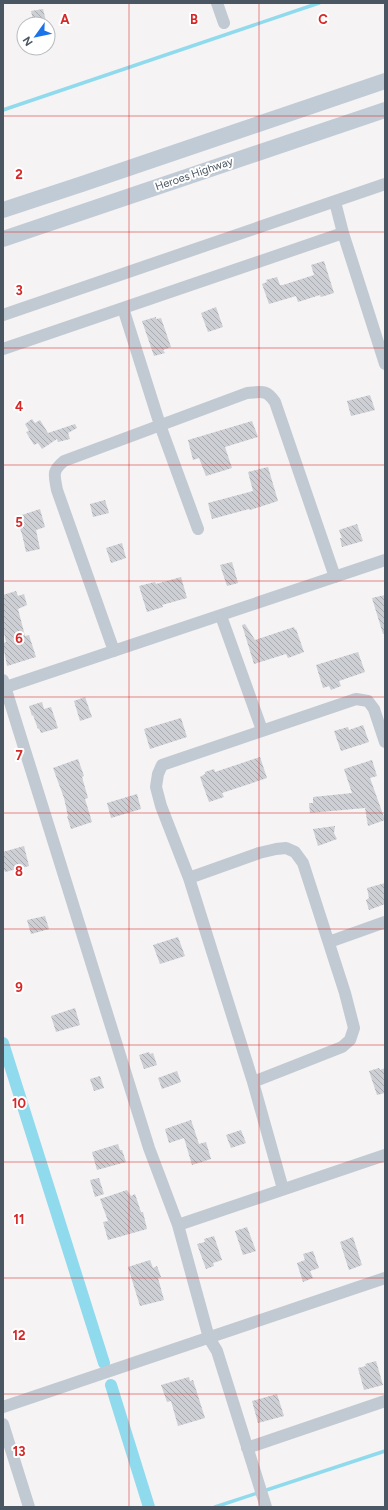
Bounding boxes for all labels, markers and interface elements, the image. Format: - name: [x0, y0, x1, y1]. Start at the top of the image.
- text: A: [60, 12, 70, 27]
- text: B: [190, 12, 198, 27]
- text: C: [318, 12, 328, 27]
- north arrow: [16, 16, 56, 56]
- text: N: [20, 34, 36, 48]
- street label: Heroes Highway: [153, 155, 235, 193]
- text: 2: [15, 167, 23, 182]
- text: 3: [15, 283, 23, 298]
- text: 4: [15, 399, 23, 414]
- text: 5: [15, 515, 23, 530]
- text: 6: [15, 631, 23, 646]
- text: 7: [15, 748, 23, 763]
- text: 8: [15, 864, 23, 879]
- text: 9: [15, 980, 23, 995]
- text: 10: [12, 1096, 26, 1111]
- text: 11: [14, 1212, 24, 1227]
- text: 12: [12, 1328, 26, 1343]
- text: 13: [13, 1444, 25, 1459]

